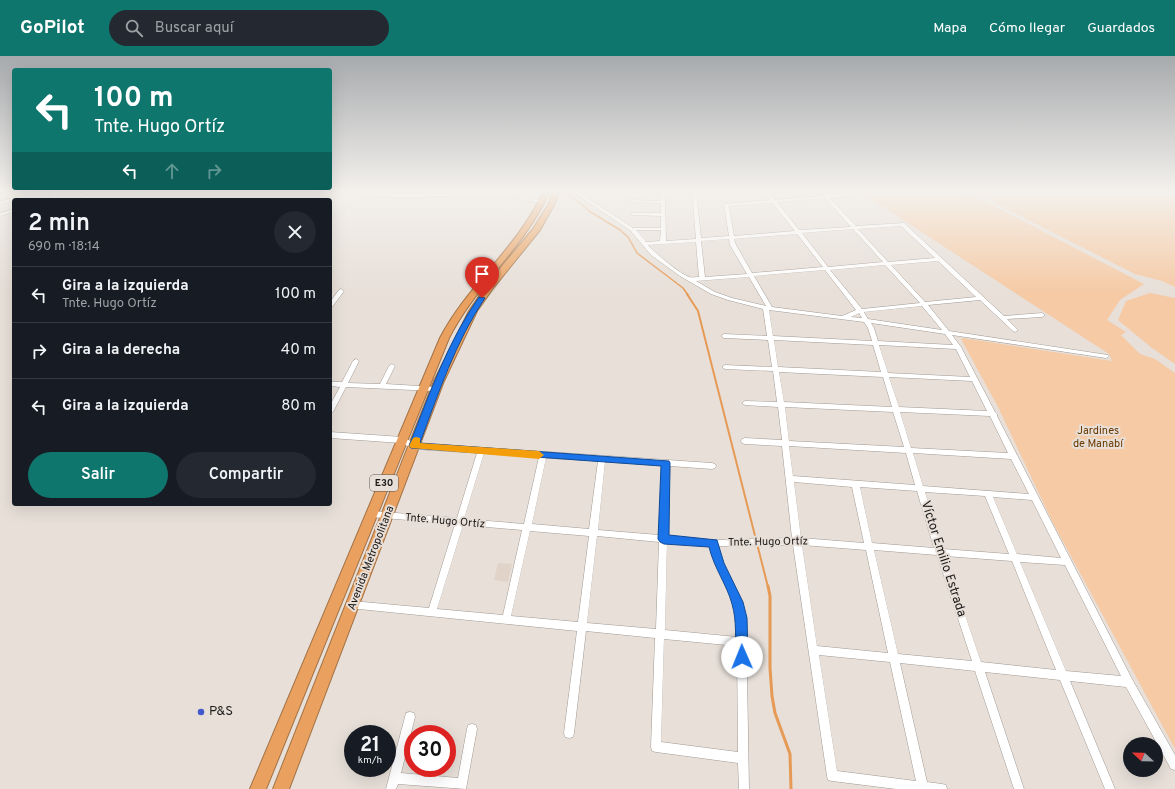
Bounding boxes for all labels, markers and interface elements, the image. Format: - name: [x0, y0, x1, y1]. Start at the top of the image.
- search box: [109, 10, 389, 46]
- text: GoPilot: [20, 16, 85, 40]
- icon: search: [123, 17, 145, 39]
- text: Buscar aquí: [155, 19, 234, 38]
- text: Mapa: [933, 20, 967, 37]
- text: Cómo llegar: [989, 20, 1065, 37]
- text: Guardados: [1087, 20, 1155, 37]
- text: 100 m: [94, 81, 174, 117]
- icon: left: [28, 84, 80, 136]
- text: Tnte. Hugo Ortíz: [94, 116, 225, 139]
- icon: left: [119, 160, 141, 182]
- icon: ahead: [161, 160, 183, 182]
- icon: right: [203, 160, 225, 182]
- text: 2 min: [28, 209, 90, 239]
- button: close: [274, 211, 316, 253]
- text: 690 m · 18:14: [28, 239, 100, 255]
- pin: [465, 257, 499, 298]
- icon: arrive: [471, 263, 493, 285]
- text: Gira a la izquierda: [62, 277, 189, 296]
- icon: left: [28, 284, 50, 306]
- text: 100 m: [275, 285, 316, 304]
- text: Tnte. Hugo Ortíz: [62, 296, 157, 312]
- icon: right: [28, 340, 50, 362]
- text: Gira a la derecha: [62, 341, 180, 360]
- text: 40 m: [281, 341, 316, 360]
- icon: left: [28, 396, 50, 418]
- text: Gira a la izquierda: [62, 397, 189, 416]
- text: 80 m: [281, 397, 316, 416]
- park label: Jardines de Manabí: [1073, 424, 1124, 451]
- button: Salir: [28, 452, 168, 498]
- button: Compartir: [176, 452, 316, 498]
- road number: E30: [370, 475, 398, 491]
- street label: Víctor Emilio Estrada: [917, 499, 969, 619]
- street label: Avenida Metropolitana: [345, 504, 397, 612]
- street label: Tnte. Hugo Ortíz: [404, 511, 486, 531]
- street label: Tnte. Hugo Ortíz: [728, 534, 808, 550]
- position arrow: [721, 636, 763, 678]
- place label: P&S: [209, 704, 233, 720]
- marker: P&S: [196, 707, 206, 717]
- speed limit sign: 30: [404, 725, 456, 777]
- text: 21: [360, 733, 380, 759]
- north arrow: [1123, 737, 1163, 777]
- map controls: [1123, 737, 1163, 777]
- text: km/h: [358, 754, 382, 767]

